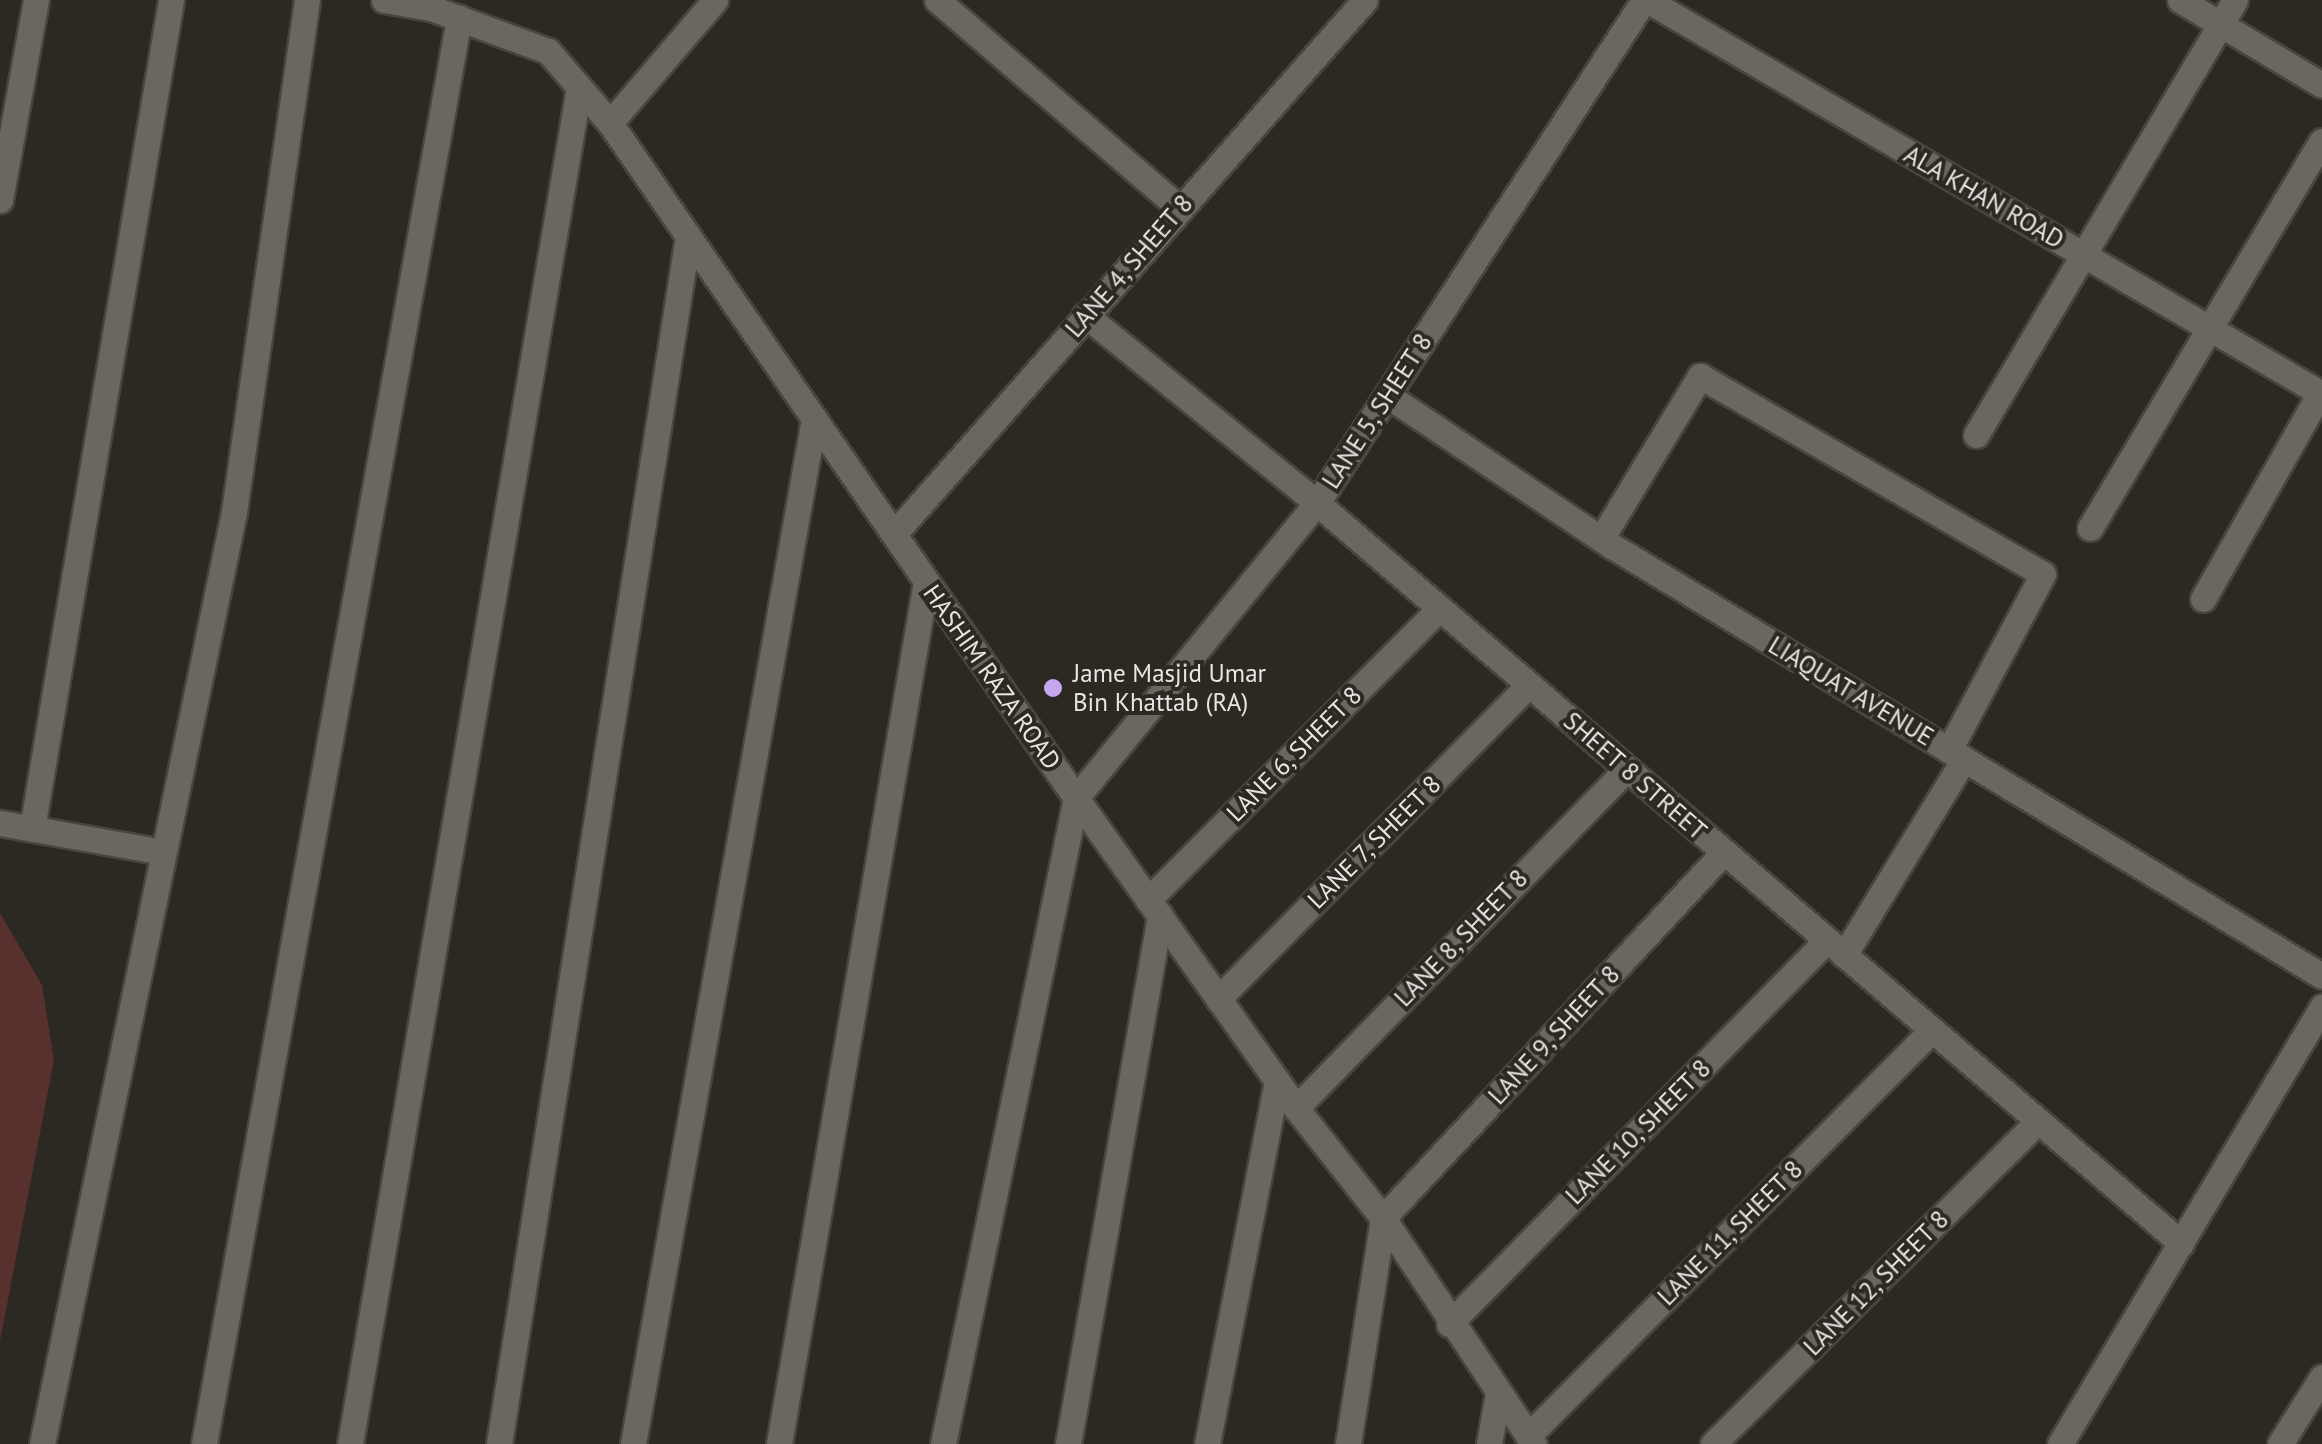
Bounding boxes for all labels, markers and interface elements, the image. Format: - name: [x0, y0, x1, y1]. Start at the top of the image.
- street label: ALA KHAN ROAD: [1898, 139, 2070, 255]
- street label: LANE 4, SHEET 8: [1058, 188, 1200, 344]
- street label: LANE 5, SHEET 8: [1315, 327, 1439, 495]
- street label: HASHIM RAZA ROAD: [917, 579, 1067, 775]
- street label: LIAQUAT AVENUE: [1762, 630, 1940, 752]
- place label: Jame Masjid Umar Bin Khattab (RA): [1073, 659, 1266, 718]
- marker: Jame Masjid Umar Bin Khattab (RA): [1042, 677, 1064, 699]
- street label: LANE 6, SHEET 8: [1219, 679, 1369, 829]
- street label: SHEET 8 STREET: [1557, 705, 1713, 847]
- street label: LANE 7, SHEET 8: [1300, 768, 1448, 916]
- street label: LANE 8, SHEET 8: [1387, 862, 1535, 1014]
- street label: LANE 9, SHEET 8: [1481, 958, 1627, 1112]
- street label: LANE 10, SHEET 8: [1558, 1052, 1718, 1212]
- street label: LANE 11, SHEET 8: [1650, 1153, 1810, 1313]
- street label: LANE 12, SHEET 8: [1796, 1203, 1956, 1363]

